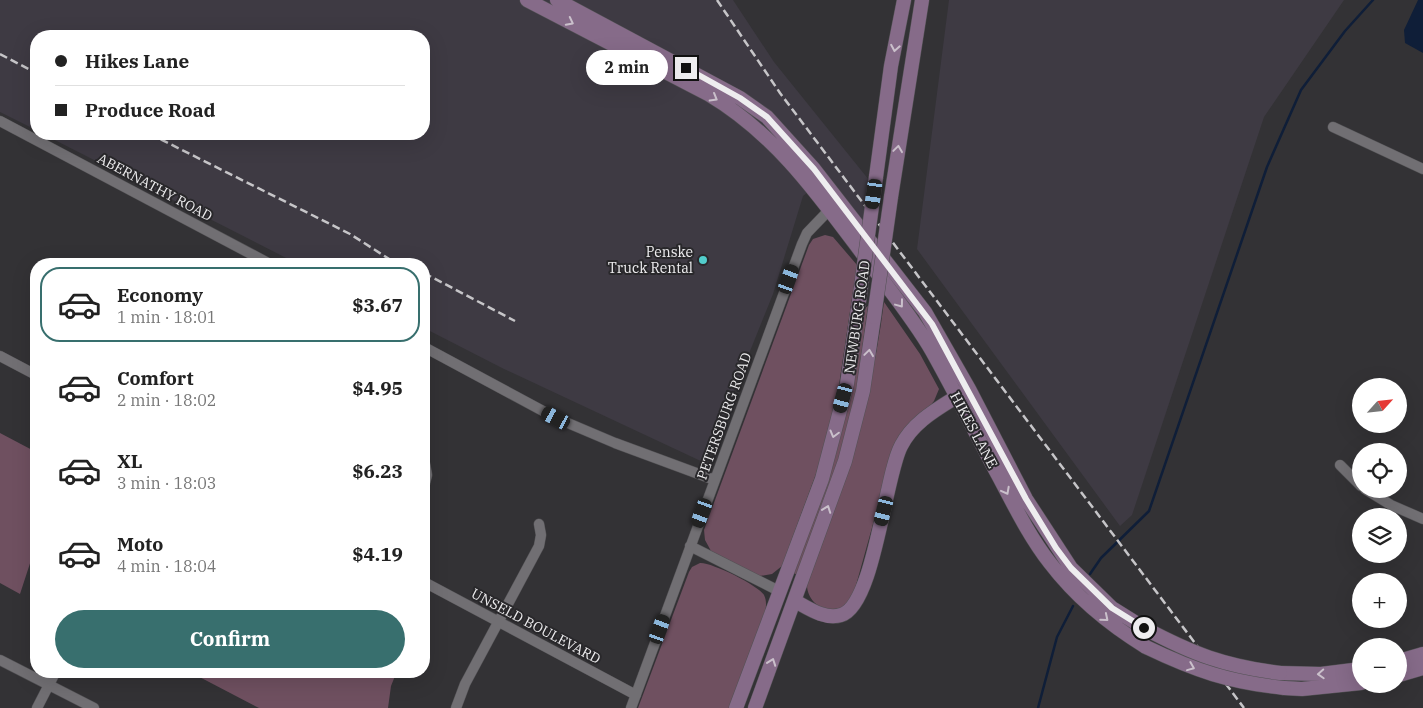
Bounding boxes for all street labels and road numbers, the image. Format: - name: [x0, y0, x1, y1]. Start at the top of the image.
- street label: ABERNATHY ROAD: [94, 149, 216, 225]
- street label: NEWBURG ROAD: [840, 259, 874, 375]
- street label: PETERSBURG ROAD: [693, 350, 755, 482]
- street label: HIKES LANE: [946, 389, 1002, 471]
- street label: UNSELD BOULEVARD: [468, 584, 604, 668]

